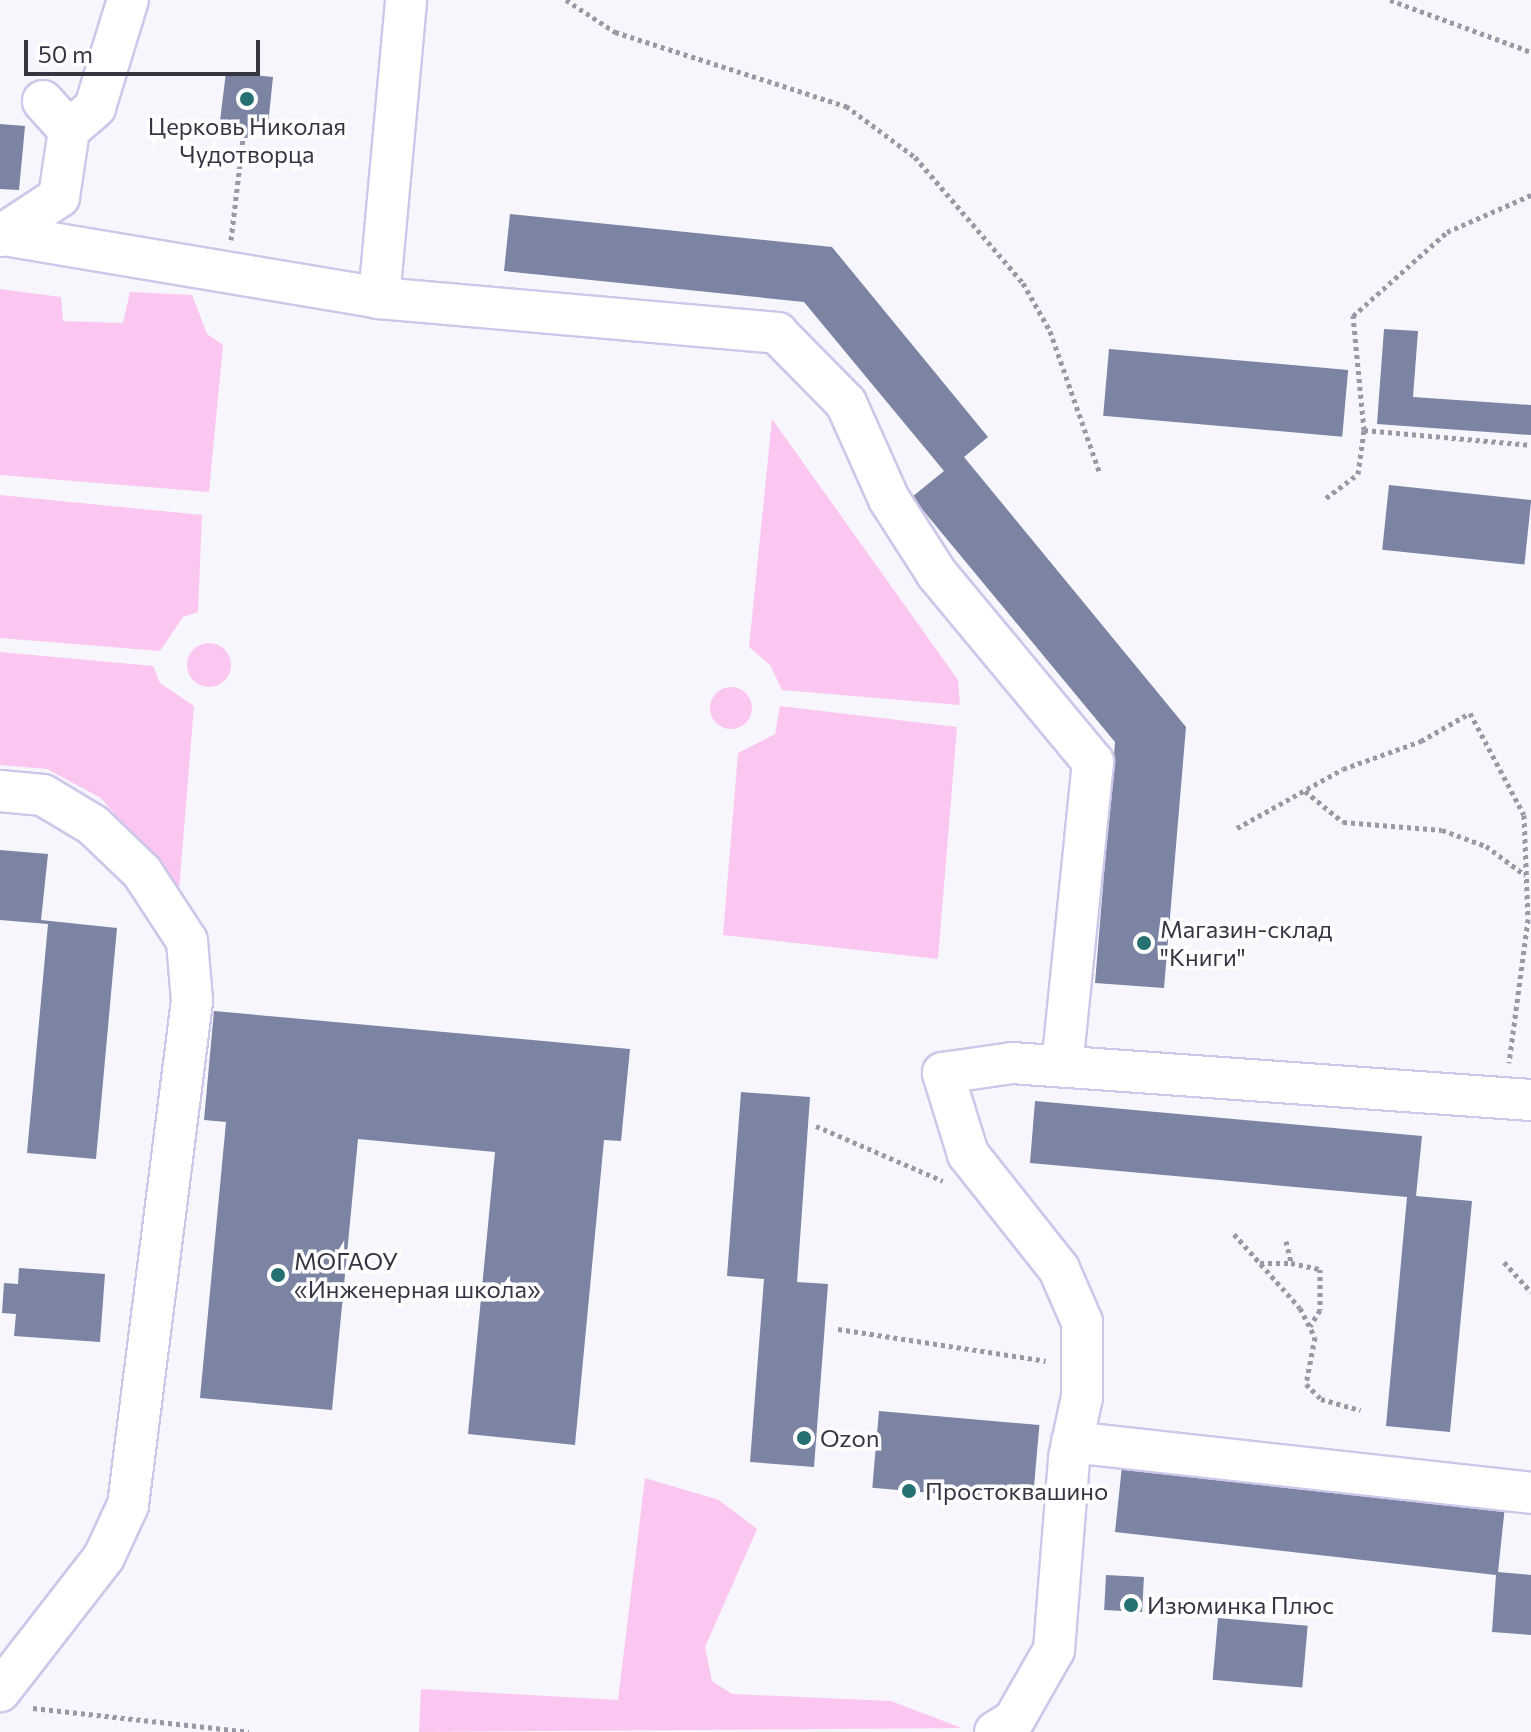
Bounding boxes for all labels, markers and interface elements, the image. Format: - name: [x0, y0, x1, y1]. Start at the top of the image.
- scale bar: [28, 24, 264, 74]
- text: 50 m: [38, 39, 93, 68]
- marker: Церковь Николая Чудотворца: [238, 90, 256, 108]
- place label: Церковь Николая Чудотворца: [148, 112, 346, 168]
- place label: Магазин-склад "Книги": [1160, 915, 1332, 971]
- marker: Магазин-склад "Книги": [1135, 934, 1153, 952]
- place label: МОГАОУ «Инженерная школа»: [294, 1247, 541, 1303]
- marker: МОГАОУ «Инженерная школа»: [269, 1266, 287, 1284]
- place label: Ozon: [820, 1424, 880, 1452]
- marker: Ozon: [795, 1429, 813, 1447]
- place label: Простоквашино: [925, 1477, 1108, 1505]
- marker: Простоквашино: [900, 1482, 918, 1500]
- place label: Изюминка Плюс: [1147, 1591, 1334, 1619]
- marker: Изюминка Плюс: [1122, 1596, 1140, 1614]

